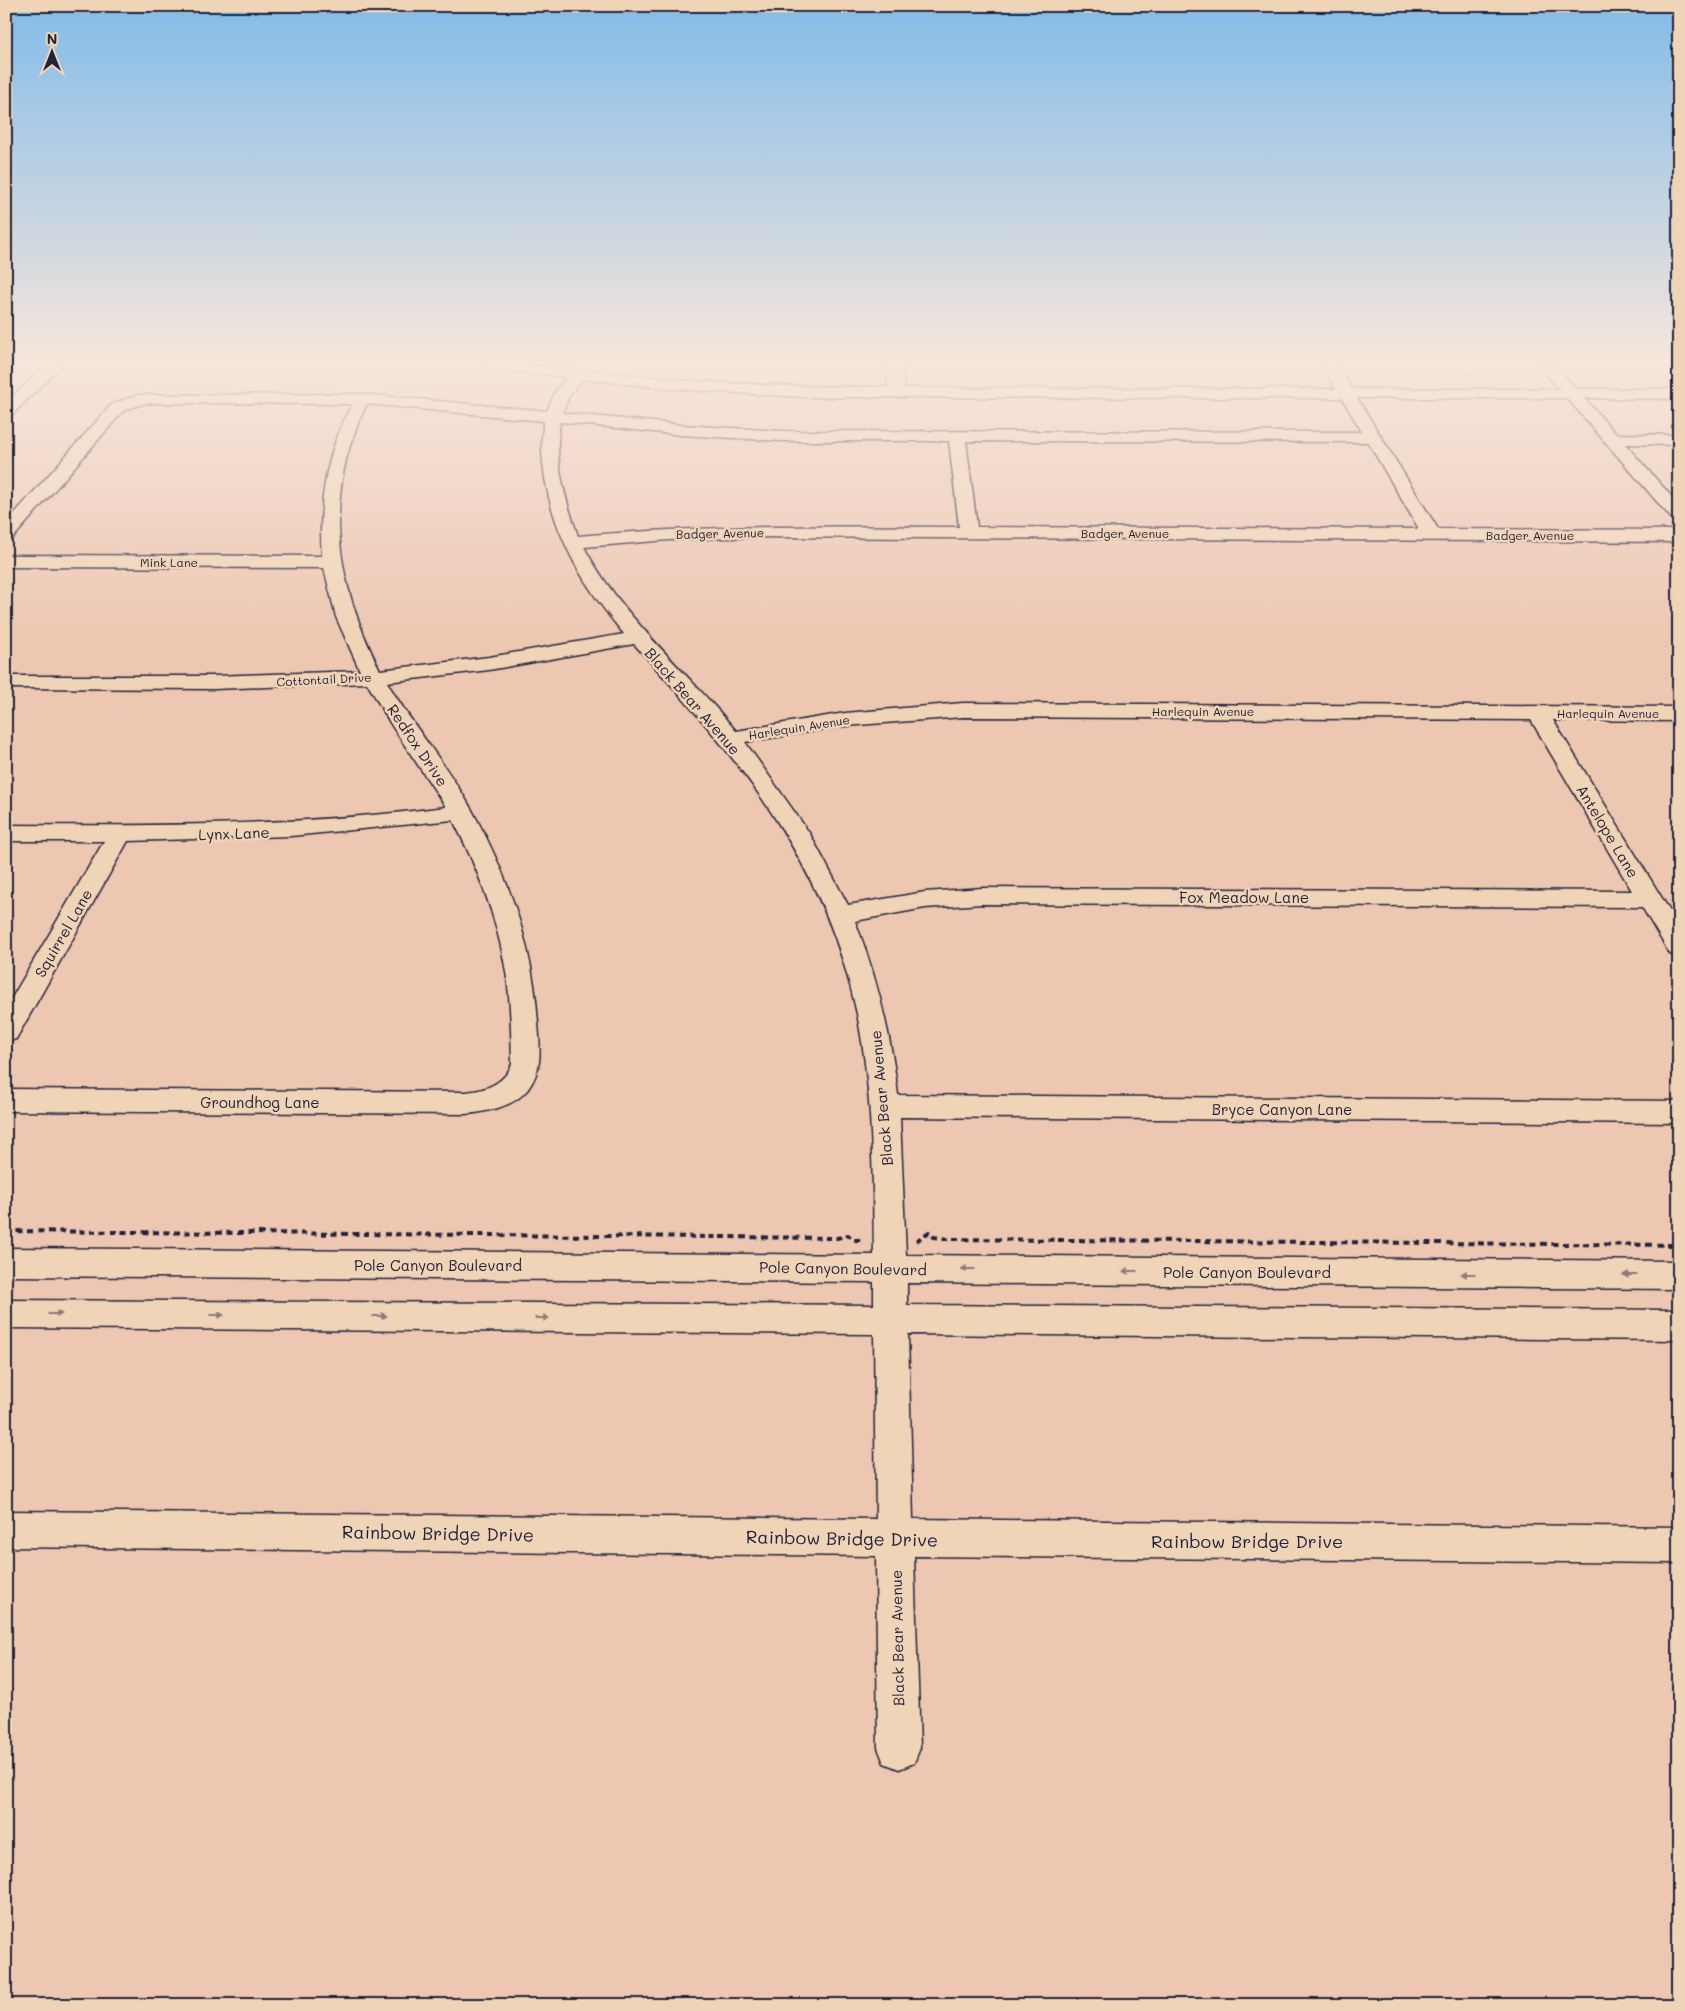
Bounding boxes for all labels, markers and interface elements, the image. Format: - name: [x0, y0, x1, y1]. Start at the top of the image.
- north arrow: [28, 28, 78, 78]
- text: N: [47, 29, 57, 48]
- street label: Badger Avenue: [676, 524, 764, 542]
- street label: Badger Avenue: [1081, 525, 1169, 541]
- street label: Badger Avenue: [1486, 527, 1574, 543]
- street label: Mink Lane: [140, 554, 198, 570]
- street label: Black Bear Avenue: [641, 643, 745, 759]
- street label: Cottontail Drive: [276, 669, 372, 689]
- street label: Redfox Drive: [383, 700, 453, 790]
- street label: Harlequin Avenue: [1152, 703, 1254, 719]
- street label: Harlequin Avenue: [1557, 705, 1659, 721]
- street label: Harlequin Avenue: [747, 711, 851, 743]
- street label: Antelope Lane: [1572, 781, 1644, 881]
- street label: Lynx Lane: [198, 822, 270, 844]
- street label: Squirrel Lane: [30, 885, 96, 981]
- street label: Fox Meadow Lane: [1179, 887, 1309, 907]
- street label: Black Bear Avenue: [865, 1029, 897, 1167]
- street label: Groundhog Lane: [200, 1092, 320, 1112]
- street label: Bryce Canyon Lane: [1212, 1099, 1352, 1119]
- street label: Pole Canyon Boulevard: [354, 1255, 522, 1275]
- street label: Pole Canyon Boulevard: [759, 1257, 927, 1279]
- street label: Pole Canyon Boulevard: [1163, 1262, 1331, 1282]
- one-way arrow: [959, 1265, 975, 1273]
- one-way arrow: [1122, 1267, 1138, 1275]
- one-way arrow: [1459, 1270, 1475, 1278]
- one-way arrow: [1622, 1271, 1638, 1279]
- one-way arrow: [47, 1310, 63, 1318]
- one-way arrow: [210, 1311, 226, 1319]
- one-way arrow: [372, 1312, 388, 1320]
- one-way arrow: [535, 1314, 551, 1322]
- street label: Rainbow Bridge Drive: [342, 1519, 534, 1547]
- street label: Rainbow Bridge Drive: [746, 1524, 938, 1552]
- street label: Rainbow Bridge Drive: [1151, 1529, 1343, 1553]
- street label: Black Bear Avenue: [886, 1570, 908, 1706]

